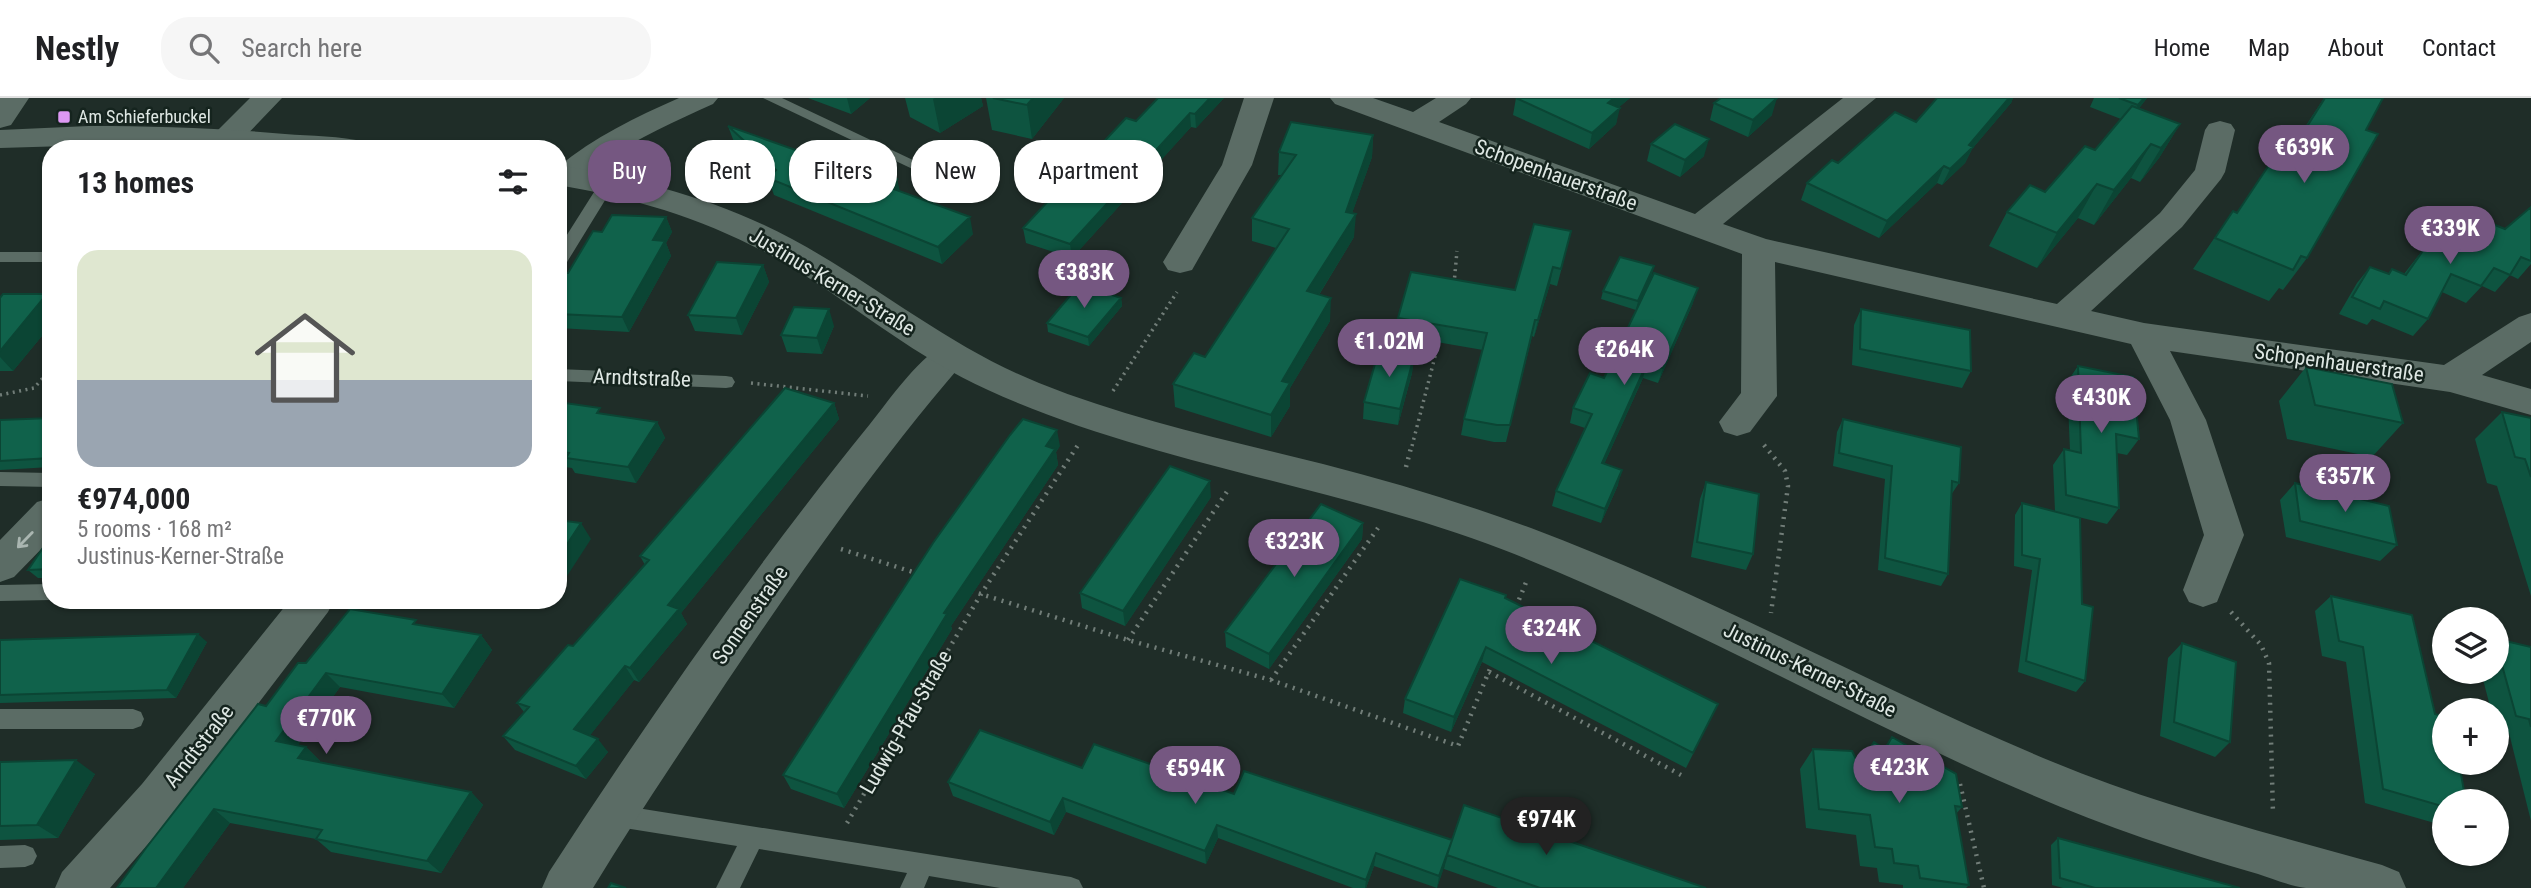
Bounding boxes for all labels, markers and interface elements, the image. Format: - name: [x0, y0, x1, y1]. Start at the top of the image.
- search box: [161, 17, 651, 80]
- text: Nestly: [35, 29, 119, 68]
- icon: search: [185, 29, 223, 67]
- text: Search here: [241, 33, 362, 63]
- text: Home: [2154, 34, 2210, 62]
- text: Map: [2248, 34, 2290, 62]
- text: About: [2328, 34, 2384, 62]
- text: Contact: [2422, 34, 2496, 62]
- place label: Am Schieferbuckel: [78, 106, 211, 127]
- marker: Am Schieferbuckel: [56, 109, 72, 125]
- pin: €639K: [2255, 126, 2353, 185]
- street label: Schopenhauerstraße: [1472, 134, 1641, 216]
- text: €639K: [2274, 134, 2334, 161]
- chip: Buy: [588, 140, 671, 203]
- chip: Rent: [685, 140, 775, 203]
- chip: Filters: [789, 140, 897, 203]
- chip: New: [911, 140, 1000, 203]
- chip: Apartment: [1014, 140, 1163, 203]
- icon: filters: [494, 163, 532, 201]
- text: 13 homes: [77, 165, 194, 200]
- pin: €339K: [2401, 206, 2499, 266]
- text: €339K: [2420, 215, 2480, 242]
- street label: Justinus-Kerner-Straße: [745, 223, 919, 341]
- pin: €383K: [1035, 250, 1133, 310]
- text: €383K: [1054, 259, 1114, 286]
- icon: home: [242, 295, 368, 421]
- pin: €1.02M: [1332, 320, 1446, 379]
- text: €1.02M: [1354, 328, 1424, 355]
- pin: €264K: [1575, 328, 1673, 387]
- text: €264K: [1594, 336, 1654, 363]
- street label: Schopenhauerstraße: [2253, 339, 2425, 387]
- street label: Arndtstraße: [593, 364, 692, 392]
- pin: €430K: [2052, 376, 2150, 435]
- text: €430K: [2071, 384, 2131, 411]
- pin: €357K: [2296, 454, 2394, 514]
- text: €357K: [2315, 463, 2375, 490]
- text: €974,000: [77, 481, 190, 516]
- text: 5 rooms · 168 m²: [77, 516, 232, 543]
- pin: €323K: [1245, 519, 1343, 579]
- text: €323K: [1264, 528, 1324, 555]
- one-way arrow: [17, 531, 34, 548]
- text: Justinus-Kerner-Straße: [77, 543, 284, 570]
- street label: Sonnenstraße: [707, 561, 793, 669]
- pin: €324K: [1502, 606, 1600, 666]
- map controls: [2432, 607, 2509, 866]
- button: layers: [2432, 607, 2509, 684]
- text: €324K: [1521, 615, 1581, 642]
- street label: Justinus-Kerner-Straße: [1720, 618, 1900, 722]
- street label: Ludwig-Pfau-Straße: [855, 646, 957, 798]
- pin: €770K: [277, 696, 375, 756]
- button: +: [2432, 698, 2509, 775]
- street label: Arndtstraße: [159, 700, 239, 792]
- text: €770K: [296, 705, 356, 732]
- pin: €594K: [1146, 746, 1244, 806]
- pin: €423K: [1850, 746, 1948, 805]
- text: €423K: [1869, 754, 1929, 781]
- text: €594K: [1165, 755, 1225, 782]
- button: −: [2432, 789, 2509, 866]
- pin: €974K: [1497, 798, 1595, 857]
- text: €974K: [1516, 806, 1576, 833]

